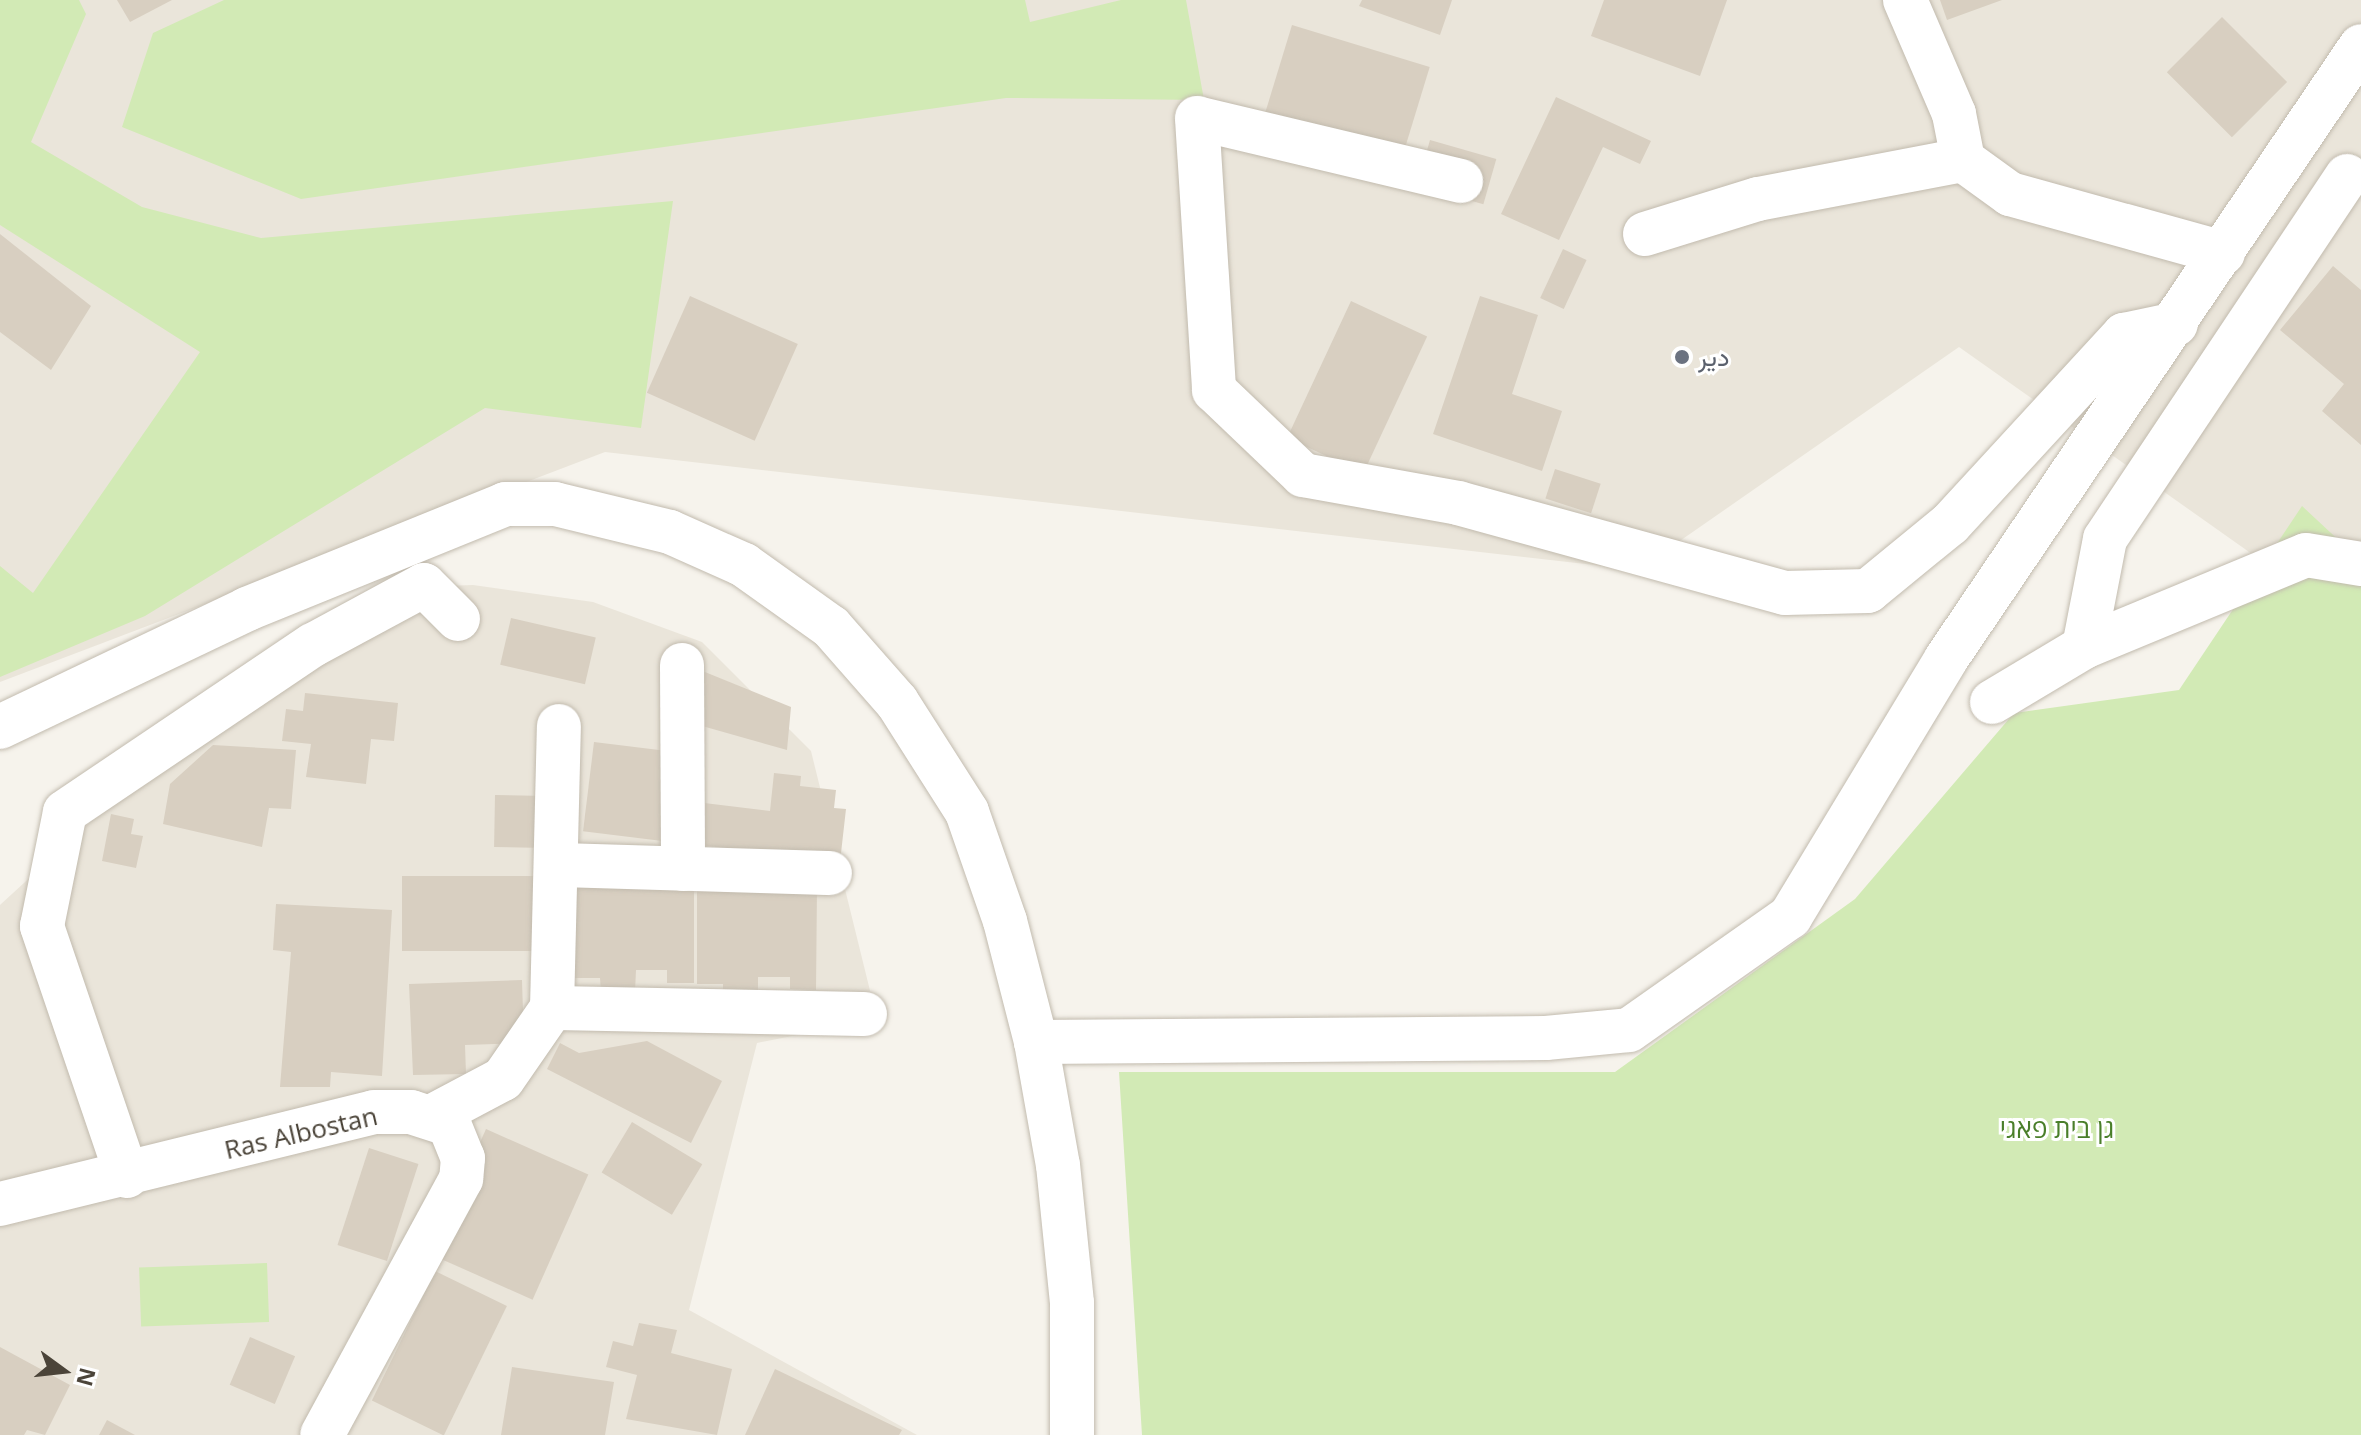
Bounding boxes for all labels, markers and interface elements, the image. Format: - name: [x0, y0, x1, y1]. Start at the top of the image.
- place label: دير: [1698, 341, 1729, 373]
- marker: دير: [1673, 348, 1691, 366]
- street label: Ras Albostan: [221, 1100, 381, 1166]
- park label: גן בית פאגי: [2000, 1113, 2114, 1145]
- north arrow: [24, 1331, 104, 1411]
- text: N: [70, 1365, 104, 1390]

